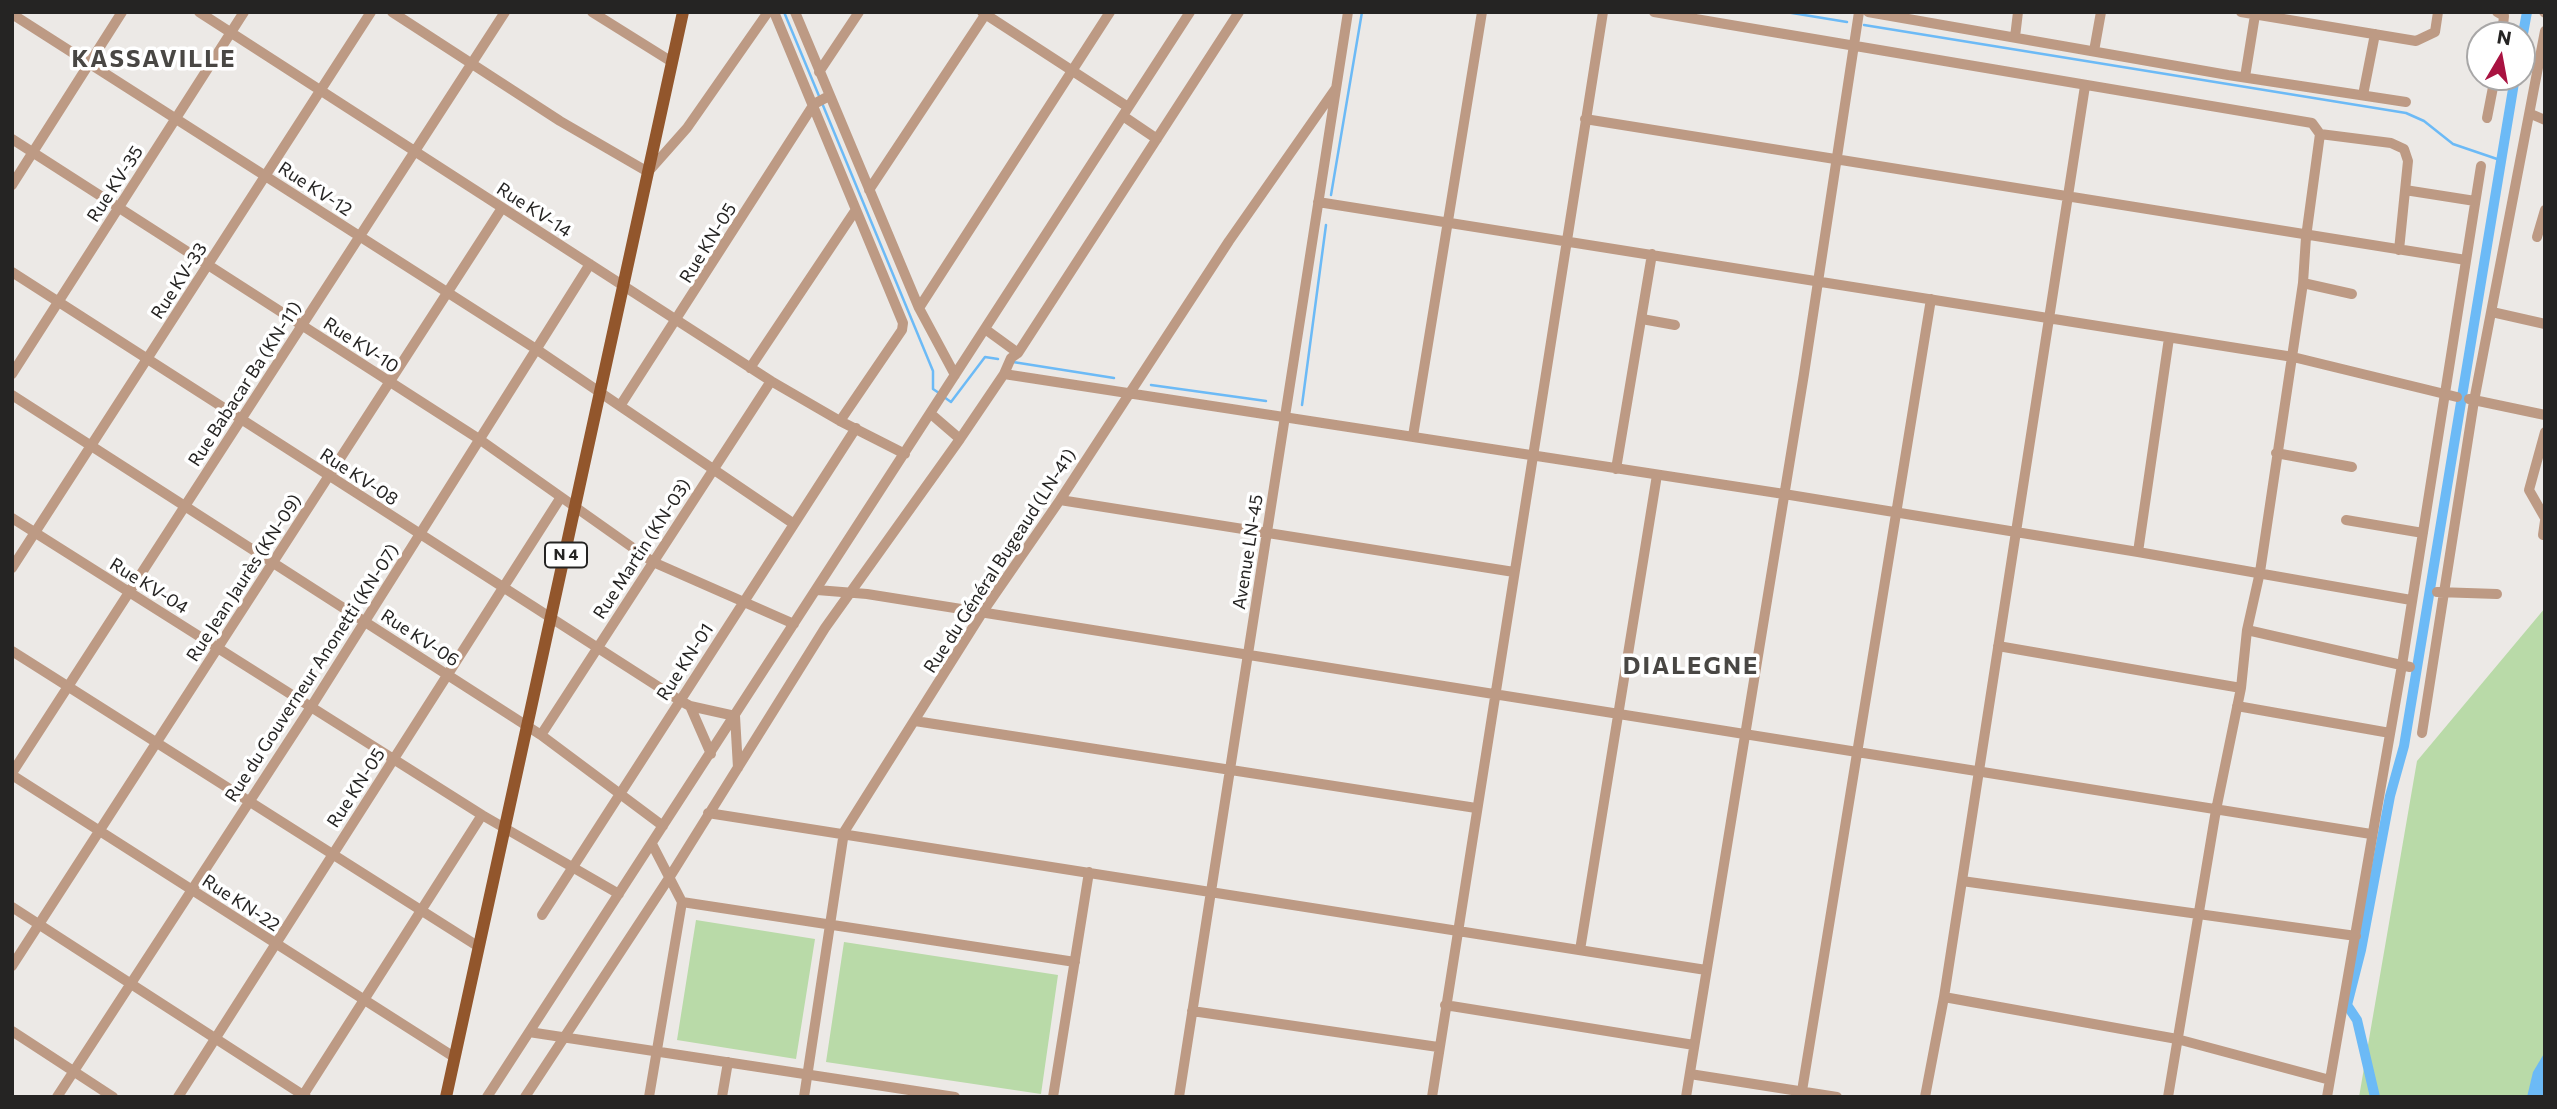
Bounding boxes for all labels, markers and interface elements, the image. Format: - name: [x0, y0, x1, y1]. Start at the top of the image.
- north arrow: [2466, 21, 2536, 91]
- text: N: [2495, 24, 2513, 49]
- district label: KASSAVILLE: [73, 45, 235, 73]
- street label: Rue KV-35: [82, 142, 148, 226]
- street label: Rue KV-12: [274, 157, 356, 221]
- street label: Rue KV-14: [493, 178, 575, 242]
- street label: Rue KN-05: [675, 199, 741, 287]
- street label: Rue KV-33: [146, 239, 212, 323]
- street label: Rue Babacar Ba (KN-11): [184, 298, 306, 470]
- street label: Rue KV-10: [319, 313, 403, 377]
- street label: Rue KV-08: [316, 444, 402, 510]
- street label: Rue du Général Bugeaud (LN-41): [919, 445, 1081, 677]
- street label: Rue Martin (KN-03): [589, 475, 695, 623]
- street label: Rue Jean Jaurès (KN-09): [182, 490, 306, 666]
- street label: Avenue LN-45: [1228, 493, 1268, 611]
- street label: Rue du Gouverneur Anonetti (KN-07): [220, 540, 404, 806]
- road number: N 4: [545, 542, 587, 568]
- street label: Rue KV-04: [106, 553, 192, 619]
- street label: Rue KV-06: [377, 605, 463, 671]
- street label: Rue KN-01: [652, 619, 718, 705]
- district label: DIALEGNE: [1624, 652, 1758, 680]
- street label: Rue KN-05: [322, 744, 390, 832]
- street label: Rue KN-22: [198, 870, 284, 936]

